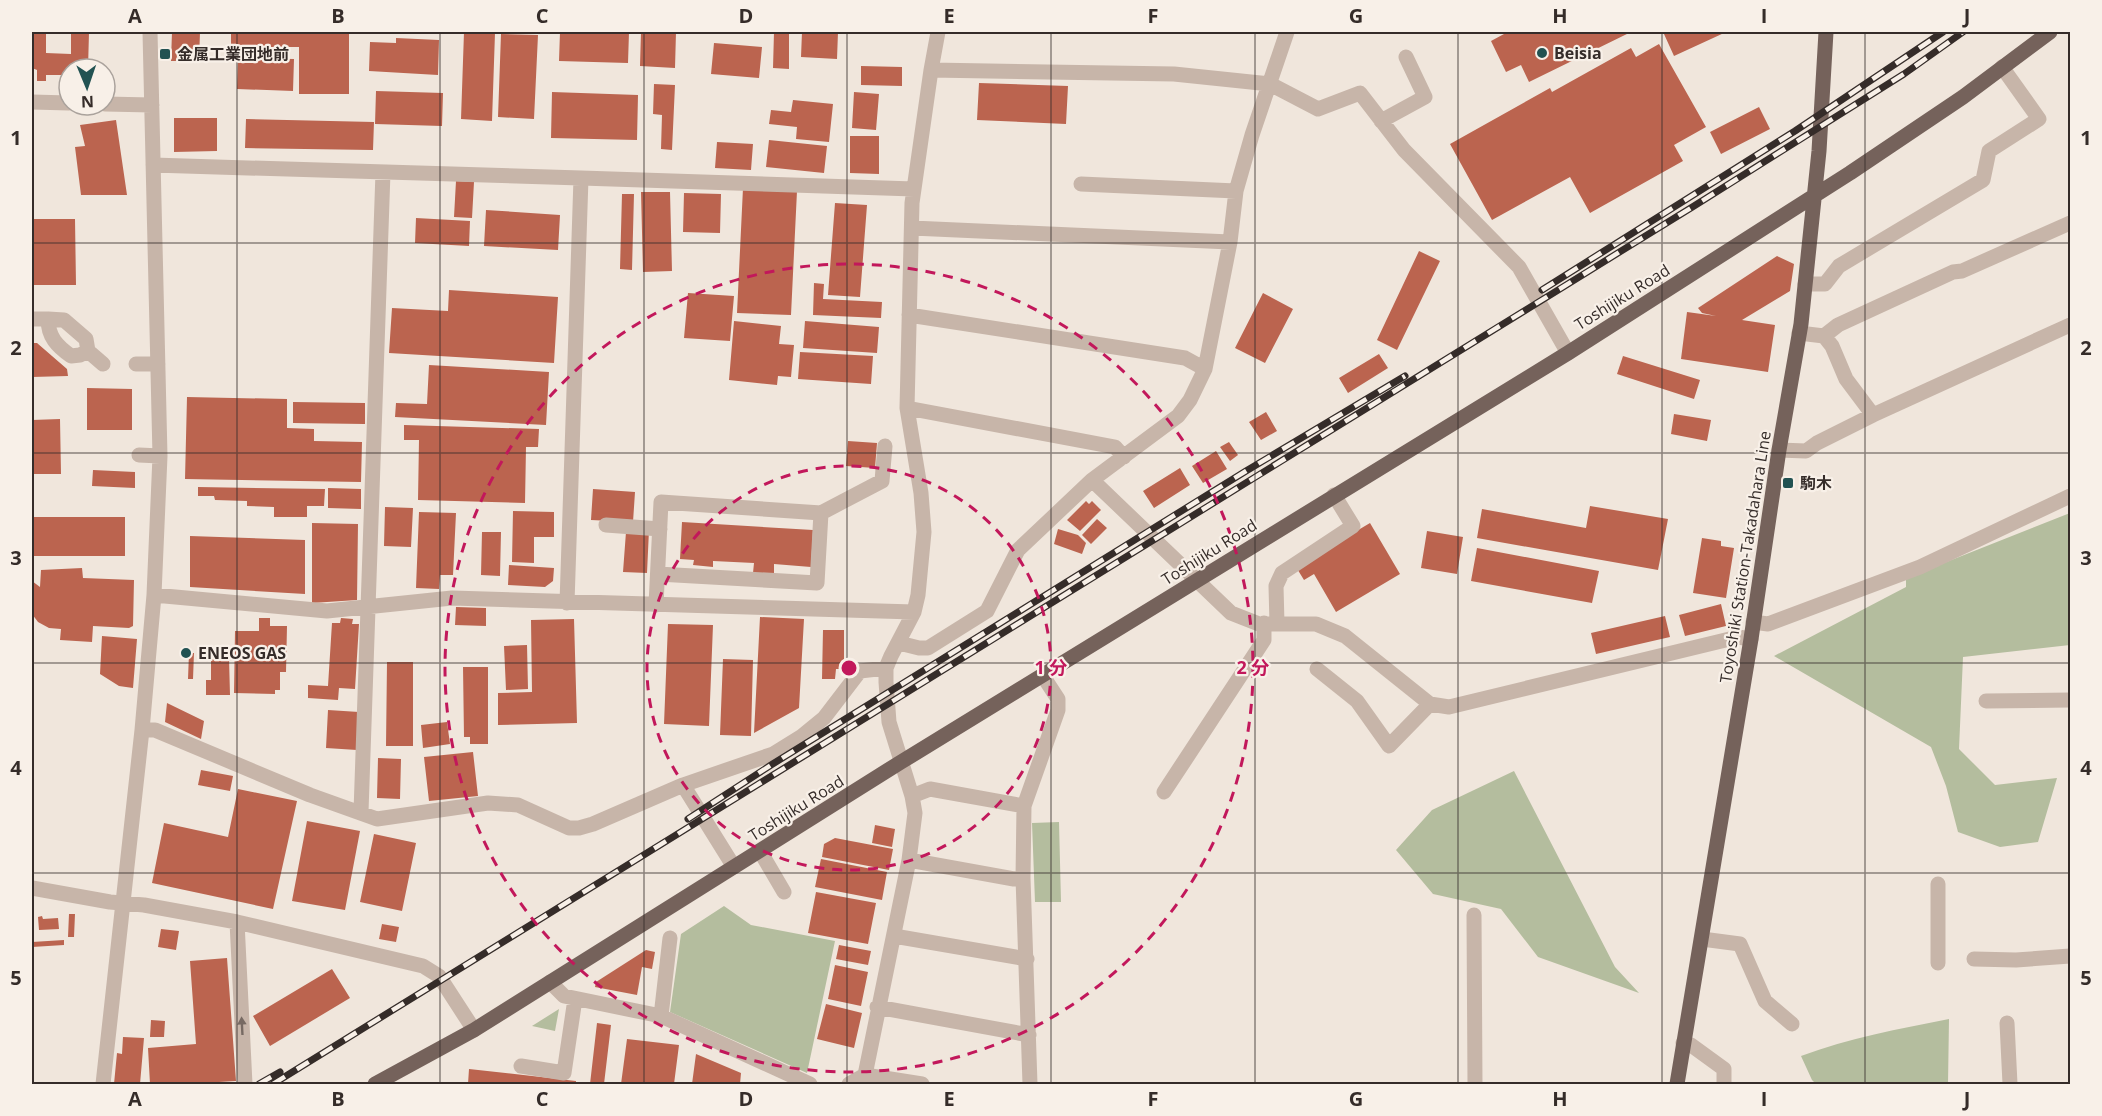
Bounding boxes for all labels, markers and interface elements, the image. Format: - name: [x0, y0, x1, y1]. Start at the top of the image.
- text: A: [128, 2, 142, 29]
- text: B: [331, 2, 345, 29]
- text: C: [536, 2, 549, 29]
- text: D: [739, 2, 753, 29]
- text: E: [943, 2, 955, 29]
- text: F: [1148, 2, 1158, 29]
- text: G: [1349, 2, 1363, 29]
- text: H: [1552, 2, 1568, 29]
- text: I: [1761, 2, 1767, 29]
- text: J: [1962, 2, 1970, 29]
- place label: Beisia: [1554, 42, 1602, 64]
- place label: 金属工業団地前: [177, 43, 289, 65]
- marker: Beisia: [1535, 46, 1549, 60]
- marker: 金属工業団地前: [158, 47, 172, 61]
- north arrow: [57, 57, 117, 117]
- text: N: [81, 91, 94, 113]
- text: 1: [10, 124, 22, 151]
- text: 1: [2080, 124, 2092, 151]
- street label: Toshijiku Road: [1570, 259, 1674, 335]
- text: 2: [10, 334, 22, 361]
- text: 2: [2080, 334, 2092, 361]
- street label: Toyoshiki Station-Takadahara Line: [1714, 429, 1776, 685]
- place label: 駒木: [1800, 472, 1832, 494]
- marker: 駒木: [1781, 476, 1795, 490]
- street label: Toshijiku Road: [1157, 514, 1261, 590]
- text: 3: [10, 544, 22, 571]
- text: 3: [2080, 544, 2092, 571]
- place label: ENEOS GAS: [198, 642, 286, 664]
- marker: ENEOS GAS: [179, 646, 193, 660]
- text: 1 分: [1035, 655, 1067, 679]
- text: 2 分: [1237, 655, 1269, 679]
- centre of rings: [839, 658, 859, 678]
- text: 4: [10, 754, 22, 781]
- text: 4: [2080, 754, 2092, 781]
- street label: Toshijiku Road: [744, 770, 848, 846]
- text: 5: [10, 964, 22, 991]
- text: 5: [2080, 964, 2092, 991]
- one-way arrow: [238, 1017, 247, 1036]
- text: A: [128, 1085, 142, 1112]
- text: B: [331, 1085, 345, 1112]
- text: C: [536, 1085, 549, 1112]
- text: D: [739, 1085, 753, 1112]
- text: E: [943, 1085, 955, 1112]
- text: F: [1148, 1085, 1158, 1112]
- text: G: [1349, 1085, 1363, 1112]
- text: H: [1552, 1085, 1568, 1112]
- text: I: [1761, 1085, 1767, 1112]
- text: J: [1962, 1085, 1970, 1112]

